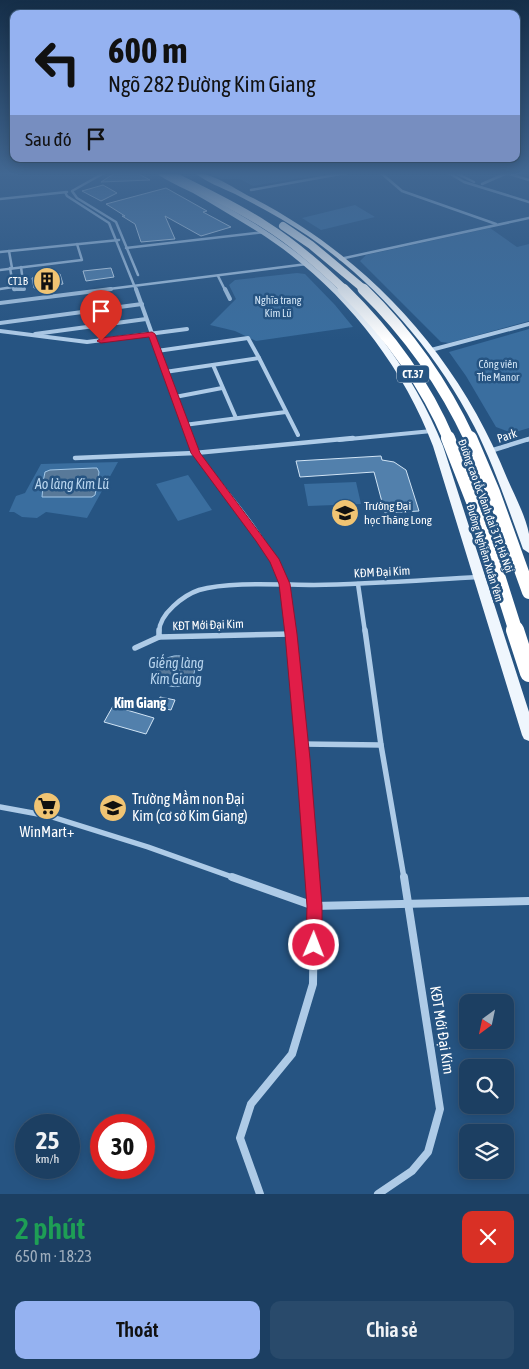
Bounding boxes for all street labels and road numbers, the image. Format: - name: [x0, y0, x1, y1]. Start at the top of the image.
- road number: CT.37: [397, 366, 429, 382]
- street label: Park: [495, 426, 519, 446]
- street label: Đường cao tốc Vành đai 3 TP. Hà Nội: [455, 438, 516, 575]
- street label: Đường Nghiêm Xuân Yêm: [464, 503, 506, 603]
- street label: KĐM Đại Kim: [354, 564, 410, 580]
- street label: KĐT Mới Đại Kim: [172, 617, 244, 633]
- street label: KĐT Mới Đại Kim: [427, 985, 458, 1075]

